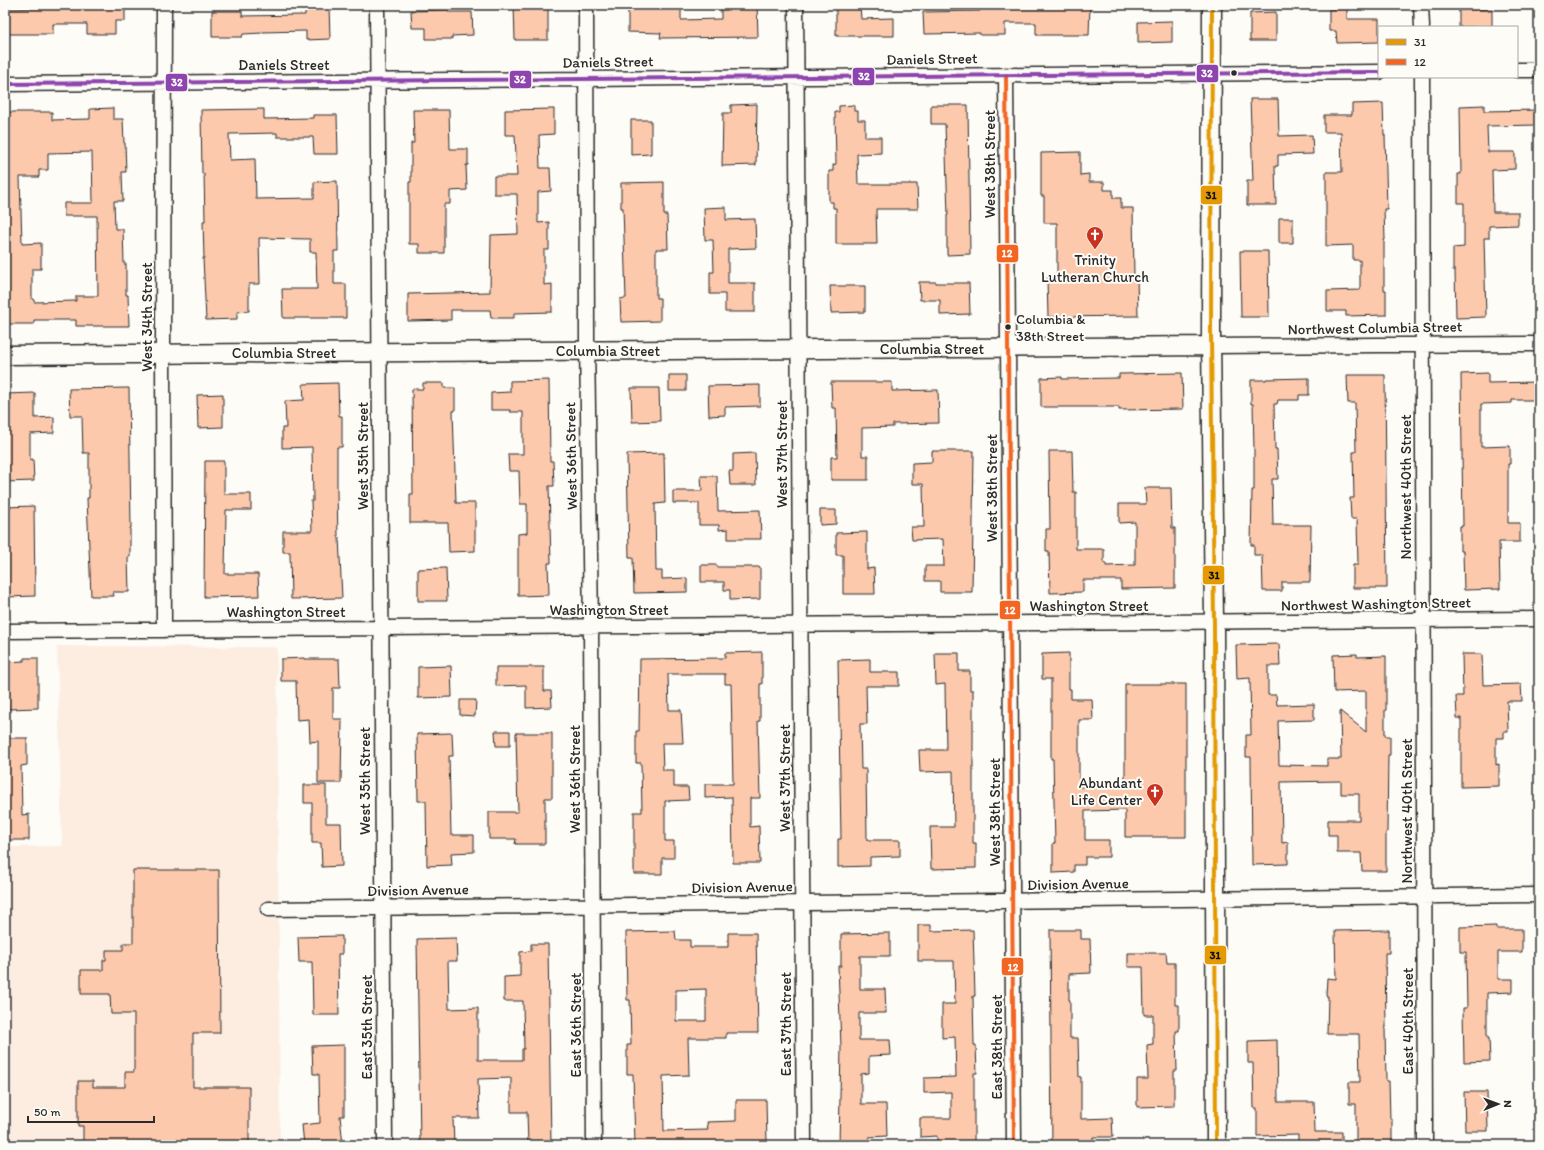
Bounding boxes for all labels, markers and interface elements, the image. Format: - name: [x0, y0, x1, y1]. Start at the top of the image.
- legend: [1378, 26, 1518, 78]
- text: 31: [1414, 35, 1427, 49]
- street label: Daniels Street: [886, 49, 978, 69]
- street label: Daniels Street: [562, 52, 654, 72]
- text: 12: [1414, 55, 1427, 69]
- street label: Daniels Street: [238, 56, 330, 74]
- line badge: 32: [1196, 64, 1219, 83]
- line badge: 32: [852, 67, 875, 86]
- text: 32: [1201, 67, 1213, 80]
- unlabelled marker: [1229, 68, 1239, 78]
- line badge: 32: [509, 70, 532, 89]
- text: 32: [858, 70, 870, 83]
- line badge: 32: [165, 73, 188, 92]
- text: 32: [514, 73, 526, 86]
- text: 32: [171, 76, 183, 89]
- street label: West 38th Street: [981, 109, 999, 218]
- line badge: 31: [1200, 185, 1223, 205]
- text: 31: [1205, 189, 1217, 202]
- church icon: Trinity Lutheran Church: [1085, 225, 1105, 250]
- line badge: 12: [996, 244, 1019, 263]
- text: 12: [1002, 247, 1013, 260]
- place label: Trinity Lutheran Church: [1041, 251, 1149, 286]
- street label: West 34th Street: [138, 262, 156, 372]
- place label: Columbia & 38th Street: [1016, 311, 1085, 345]
- street label: Northwest Columbia Street: [1287, 317, 1463, 339]
- marker: Columbia & 38th Street: [1003, 322, 1013, 332]
- street label: Columbia Street: [880, 340, 985, 358]
- street label: Columbia Street: [556, 342, 661, 360]
- street label: Columbia Street: [232, 344, 337, 362]
- street label: West 37th Street: [773, 400, 791, 508]
- street label: West 36th Street: [561, 401, 581, 510]
- street label: West 35th Street: [354, 402, 372, 510]
- street label: Northwest 40th Street: [1397, 414, 1415, 560]
- street label: West 38th Street: [983, 433, 1001, 542]
- line badge: 31: [1202, 565, 1225, 585]
- text: 31: [1208, 569, 1220, 582]
- street label: Northwest Washington Street: [1281, 593, 1472, 615]
- street label: Washington Street: [1029, 597, 1149, 615]
- line badge: 12: [999, 600, 1021, 620]
- street label: Washington Street: [549, 601, 669, 619]
- street label: Washington Street: [226, 603, 346, 621]
- text: 12: [1005, 604, 1016, 617]
- street label: West 37th Street: [776, 724, 794, 832]
- street label: West 36th Street: [566, 725, 584, 833]
- street label: West 35th Street: [356, 727, 374, 835]
- street label: Northwest 40th Street: [1398, 738, 1416, 884]
- street label: West 38th Street: [986, 757, 1004, 866]
- place label: Abundant Life Center: [1071, 774, 1142, 809]
- church icon: Abundant Life Center: [1145, 782, 1165, 807]
- street label: Division Avenue: [1027, 874, 1129, 894]
- street label: Division Avenue: [691, 877, 793, 897]
- street label: Division Avenue: [367, 880, 469, 900]
- line badge: 31: [1204, 945, 1227, 965]
- text: 31: [1209, 949, 1221, 962]
- line badge: 12: [1001, 957, 1024, 976]
- text: 12: [1008, 961, 1019, 974]
- street label: East 40th Street: [1399, 967, 1417, 1075]
- street label: East 37th Street: [777, 971, 795, 1076]
- street label: East 36th Street: [567, 972, 585, 1077]
- street label: East 35th Street: [358, 974, 376, 1079]
- street label: East 38th Street: [988, 994, 1006, 1100]
- north arrow: [1478, 1084, 1518, 1124]
- scale bar: [28, 1098, 154, 1124]
- text: N: [1501, 1100, 1514, 1108]
- text: 50 m: [34, 1105, 60, 1119]

